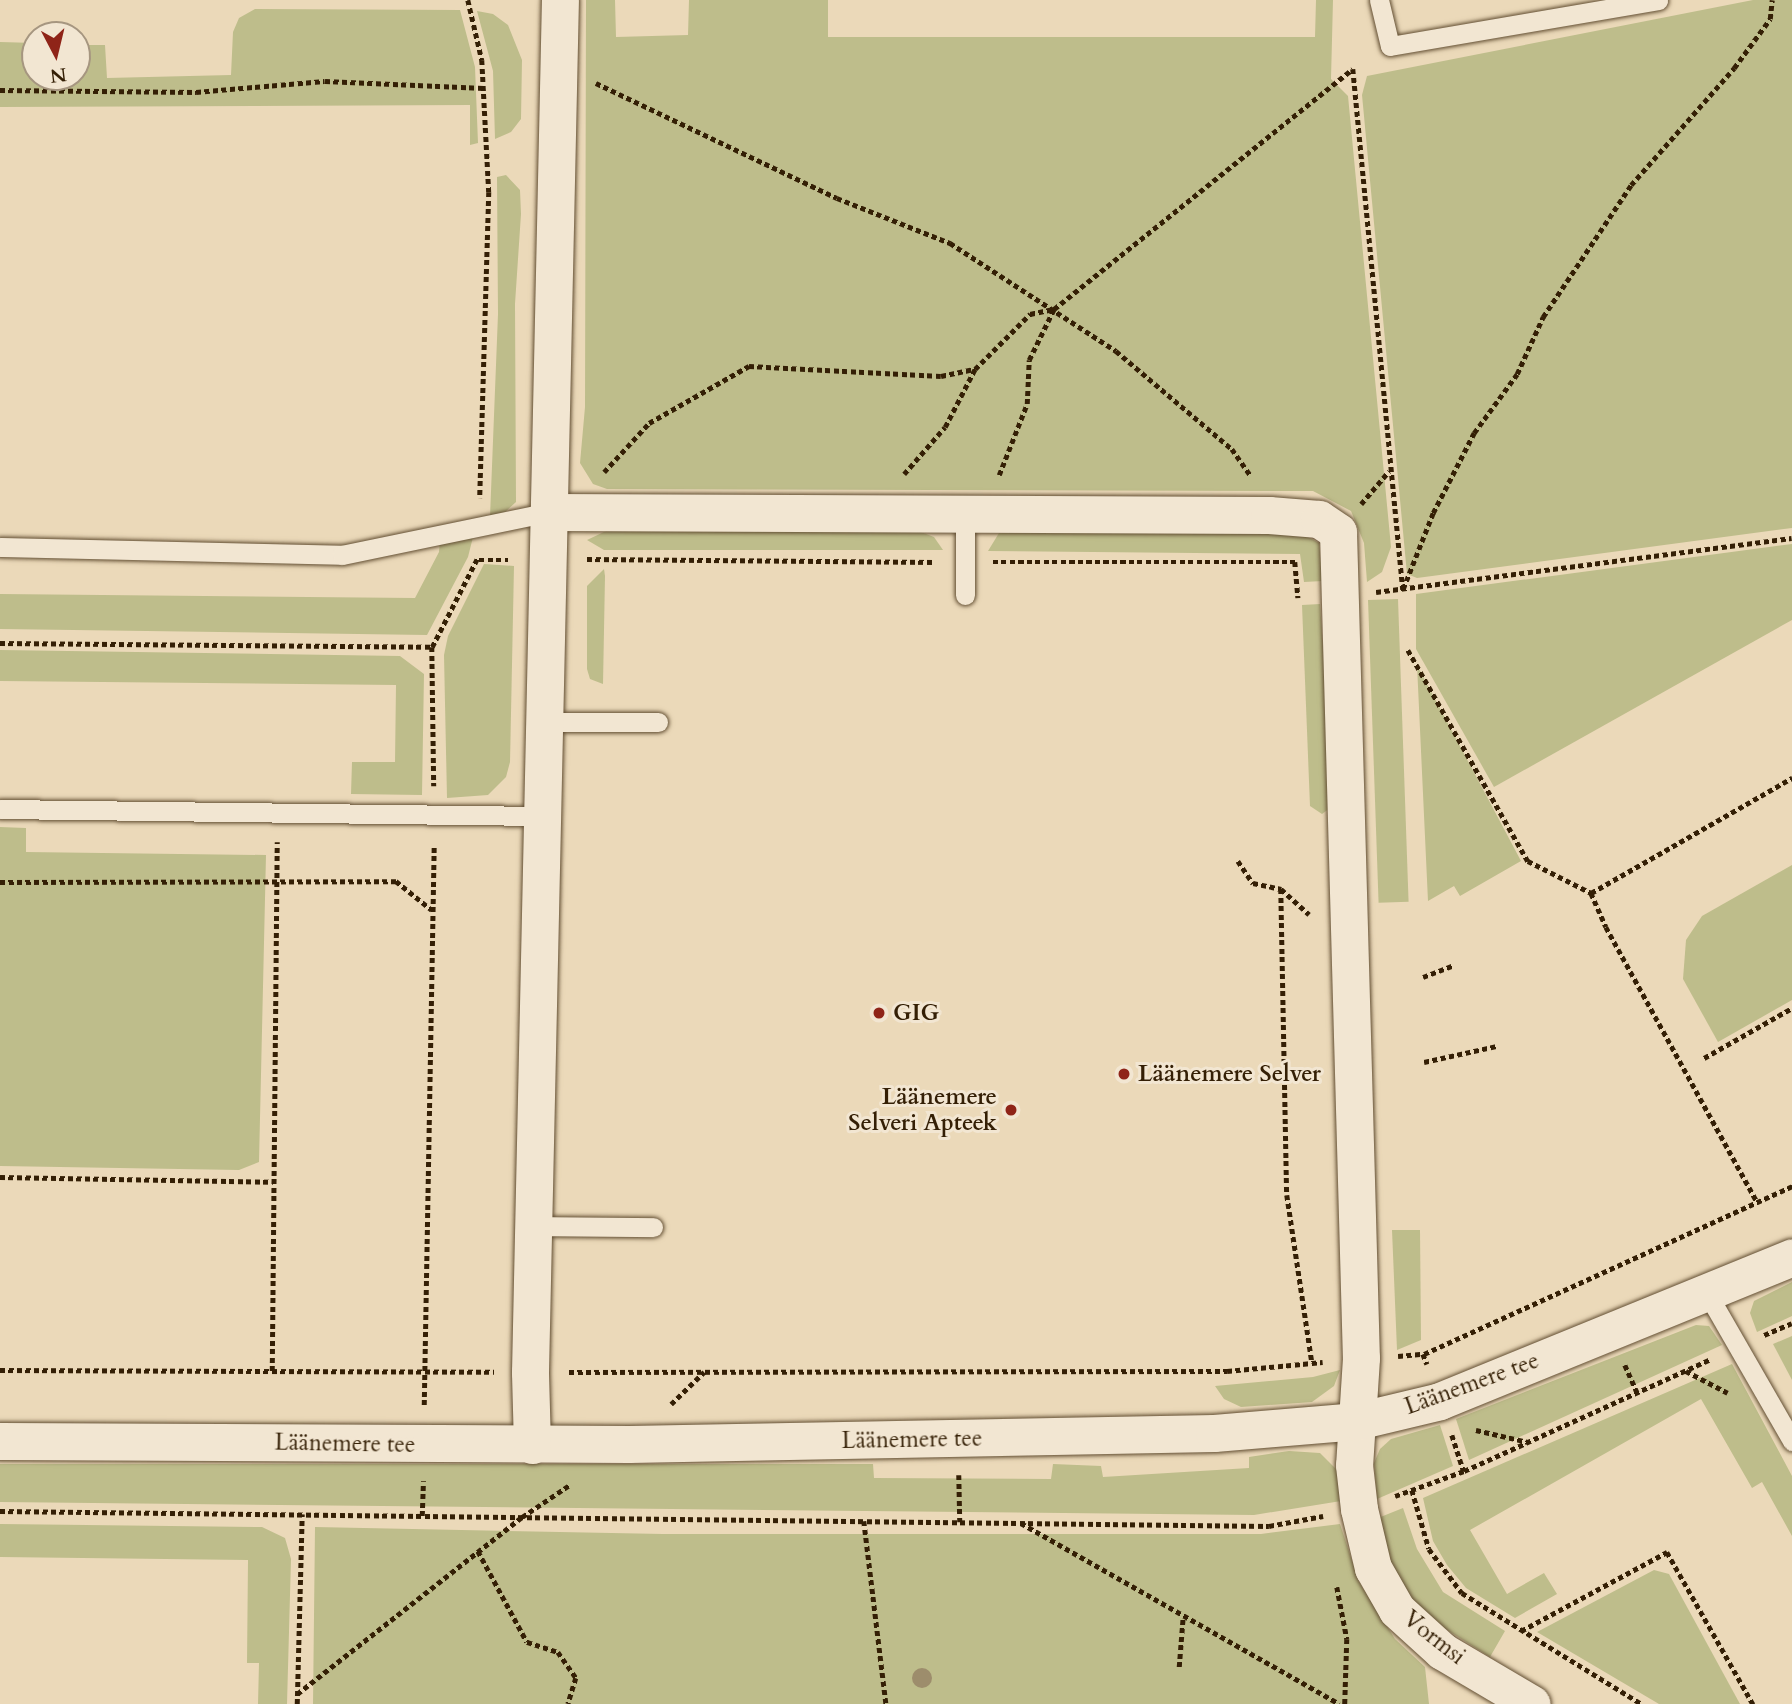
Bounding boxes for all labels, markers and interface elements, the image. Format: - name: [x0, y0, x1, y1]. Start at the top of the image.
- north arrow: [21, 21, 91, 91]
- text: N: [49, 61, 68, 89]
- place label: GIG: [893, 999, 939, 1027]
- marker: GIG: [871, 1005, 887, 1021]
- place label: Läänemere Selver: [1138, 1060, 1321, 1088]
- marker: Läänemere Selver: [1116, 1066, 1132, 1082]
- place label: Läänemere Selveri Apteek: [848, 1083, 997, 1137]
- marker: Läänemere Selveri Apteek: [1003, 1102, 1019, 1118]
- street label: Läänemere tee: [1401, 1347, 1543, 1421]
- street label: Läänemere tee: [841, 1425, 983, 1455]
- street label: Läänemere tee: [274, 1429, 416, 1459]
- street label: Vormsi: [1397, 1605, 1471, 1671]

